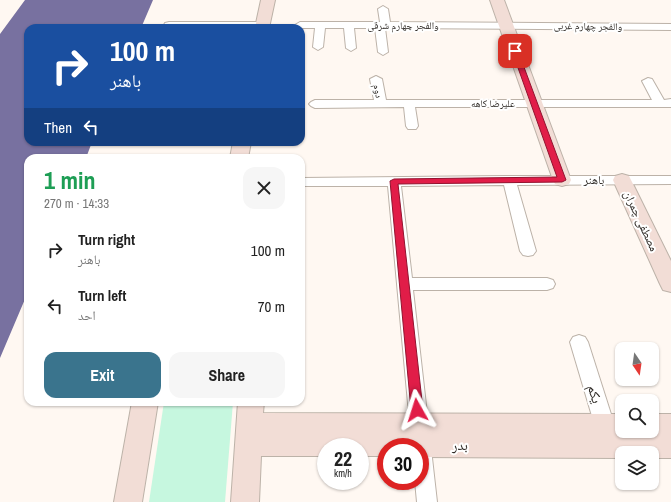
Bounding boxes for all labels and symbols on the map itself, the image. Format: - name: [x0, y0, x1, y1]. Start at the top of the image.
- street label: والفجر چهارم شرقی: [367, 19, 439, 33]
- street label: والفجر چهارم غربی: [554, 19, 623, 34]
- pin: [498, 34, 532, 68]
- street label: دوم: [369, 83, 386, 99]
- street label: علیرضا کاهه: [471, 97, 515, 110]
- street label: باهنر: [583, 172, 604, 188]
- street label: مصطفی چمران: [620, 188, 662, 254]
- north arrow: [615, 342, 659, 386]
- street label: یکم: [583, 382, 606, 406]
- position arrow: [396, 389, 438, 431]
- street label: بدر: [451, 436, 468, 454]
- speed limit sign: 30: [377, 438, 429, 490]

